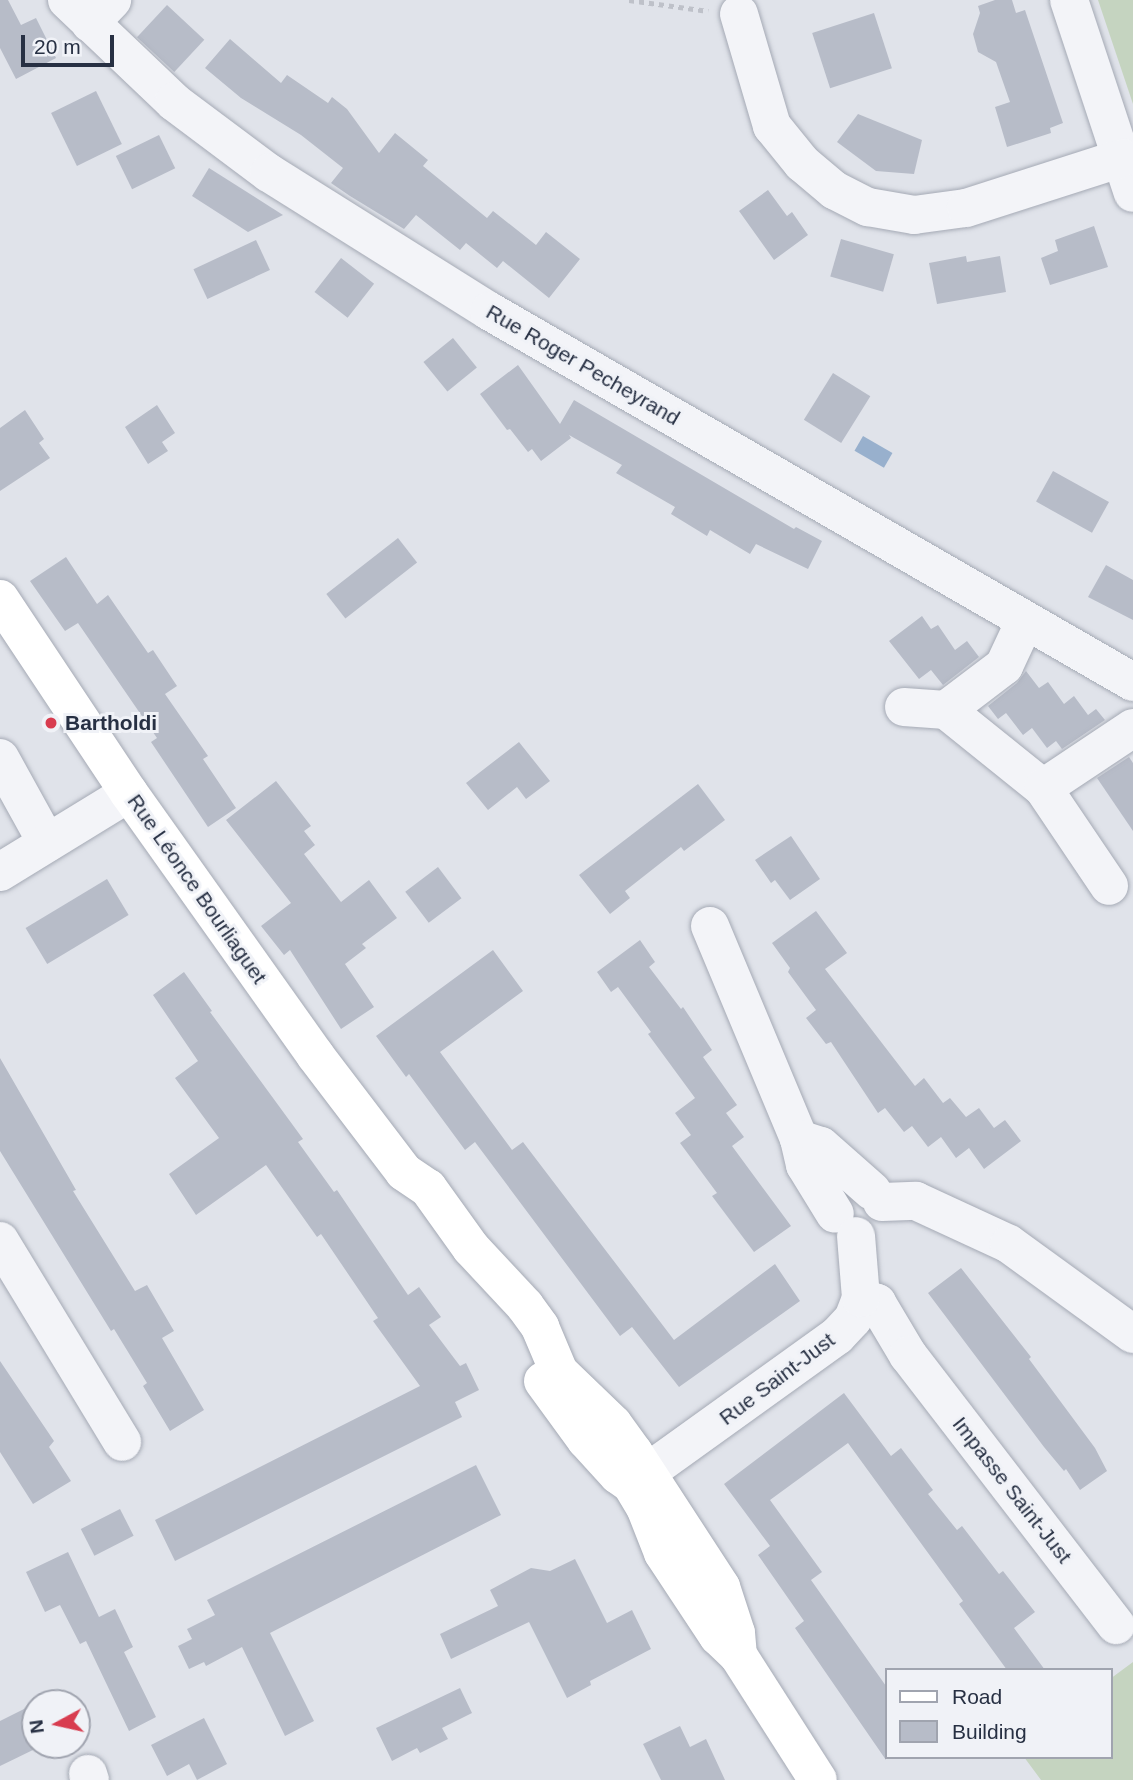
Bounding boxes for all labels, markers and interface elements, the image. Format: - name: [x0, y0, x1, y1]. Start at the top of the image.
- scale bar: [24, 21, 117, 65]
- text: 20 m: [34, 35, 81, 58]
- street label: Rue Roger Pecheyrand: [482, 299, 684, 431]
- place label: Bartholdi: [65, 710, 157, 736]
- marker: Bartholdi: [43, 715, 59, 731]
- street label: Rue Léonce Bourliaguet: [122, 789, 272, 989]
- street label: Rue Saint-Just: [714, 1327, 840, 1431]
- street label: Impasse Saint-Just: [947, 1412, 1077, 1568]
- legend: [884, 1668, 1112, 1759]
- text: Road: [952, 1685, 1002, 1708]
- north arrow: [21, 1689, 91, 1759]
- text: N: [25, 1718, 48, 1735]
- text: Building: [952, 1720, 1027, 1743]

